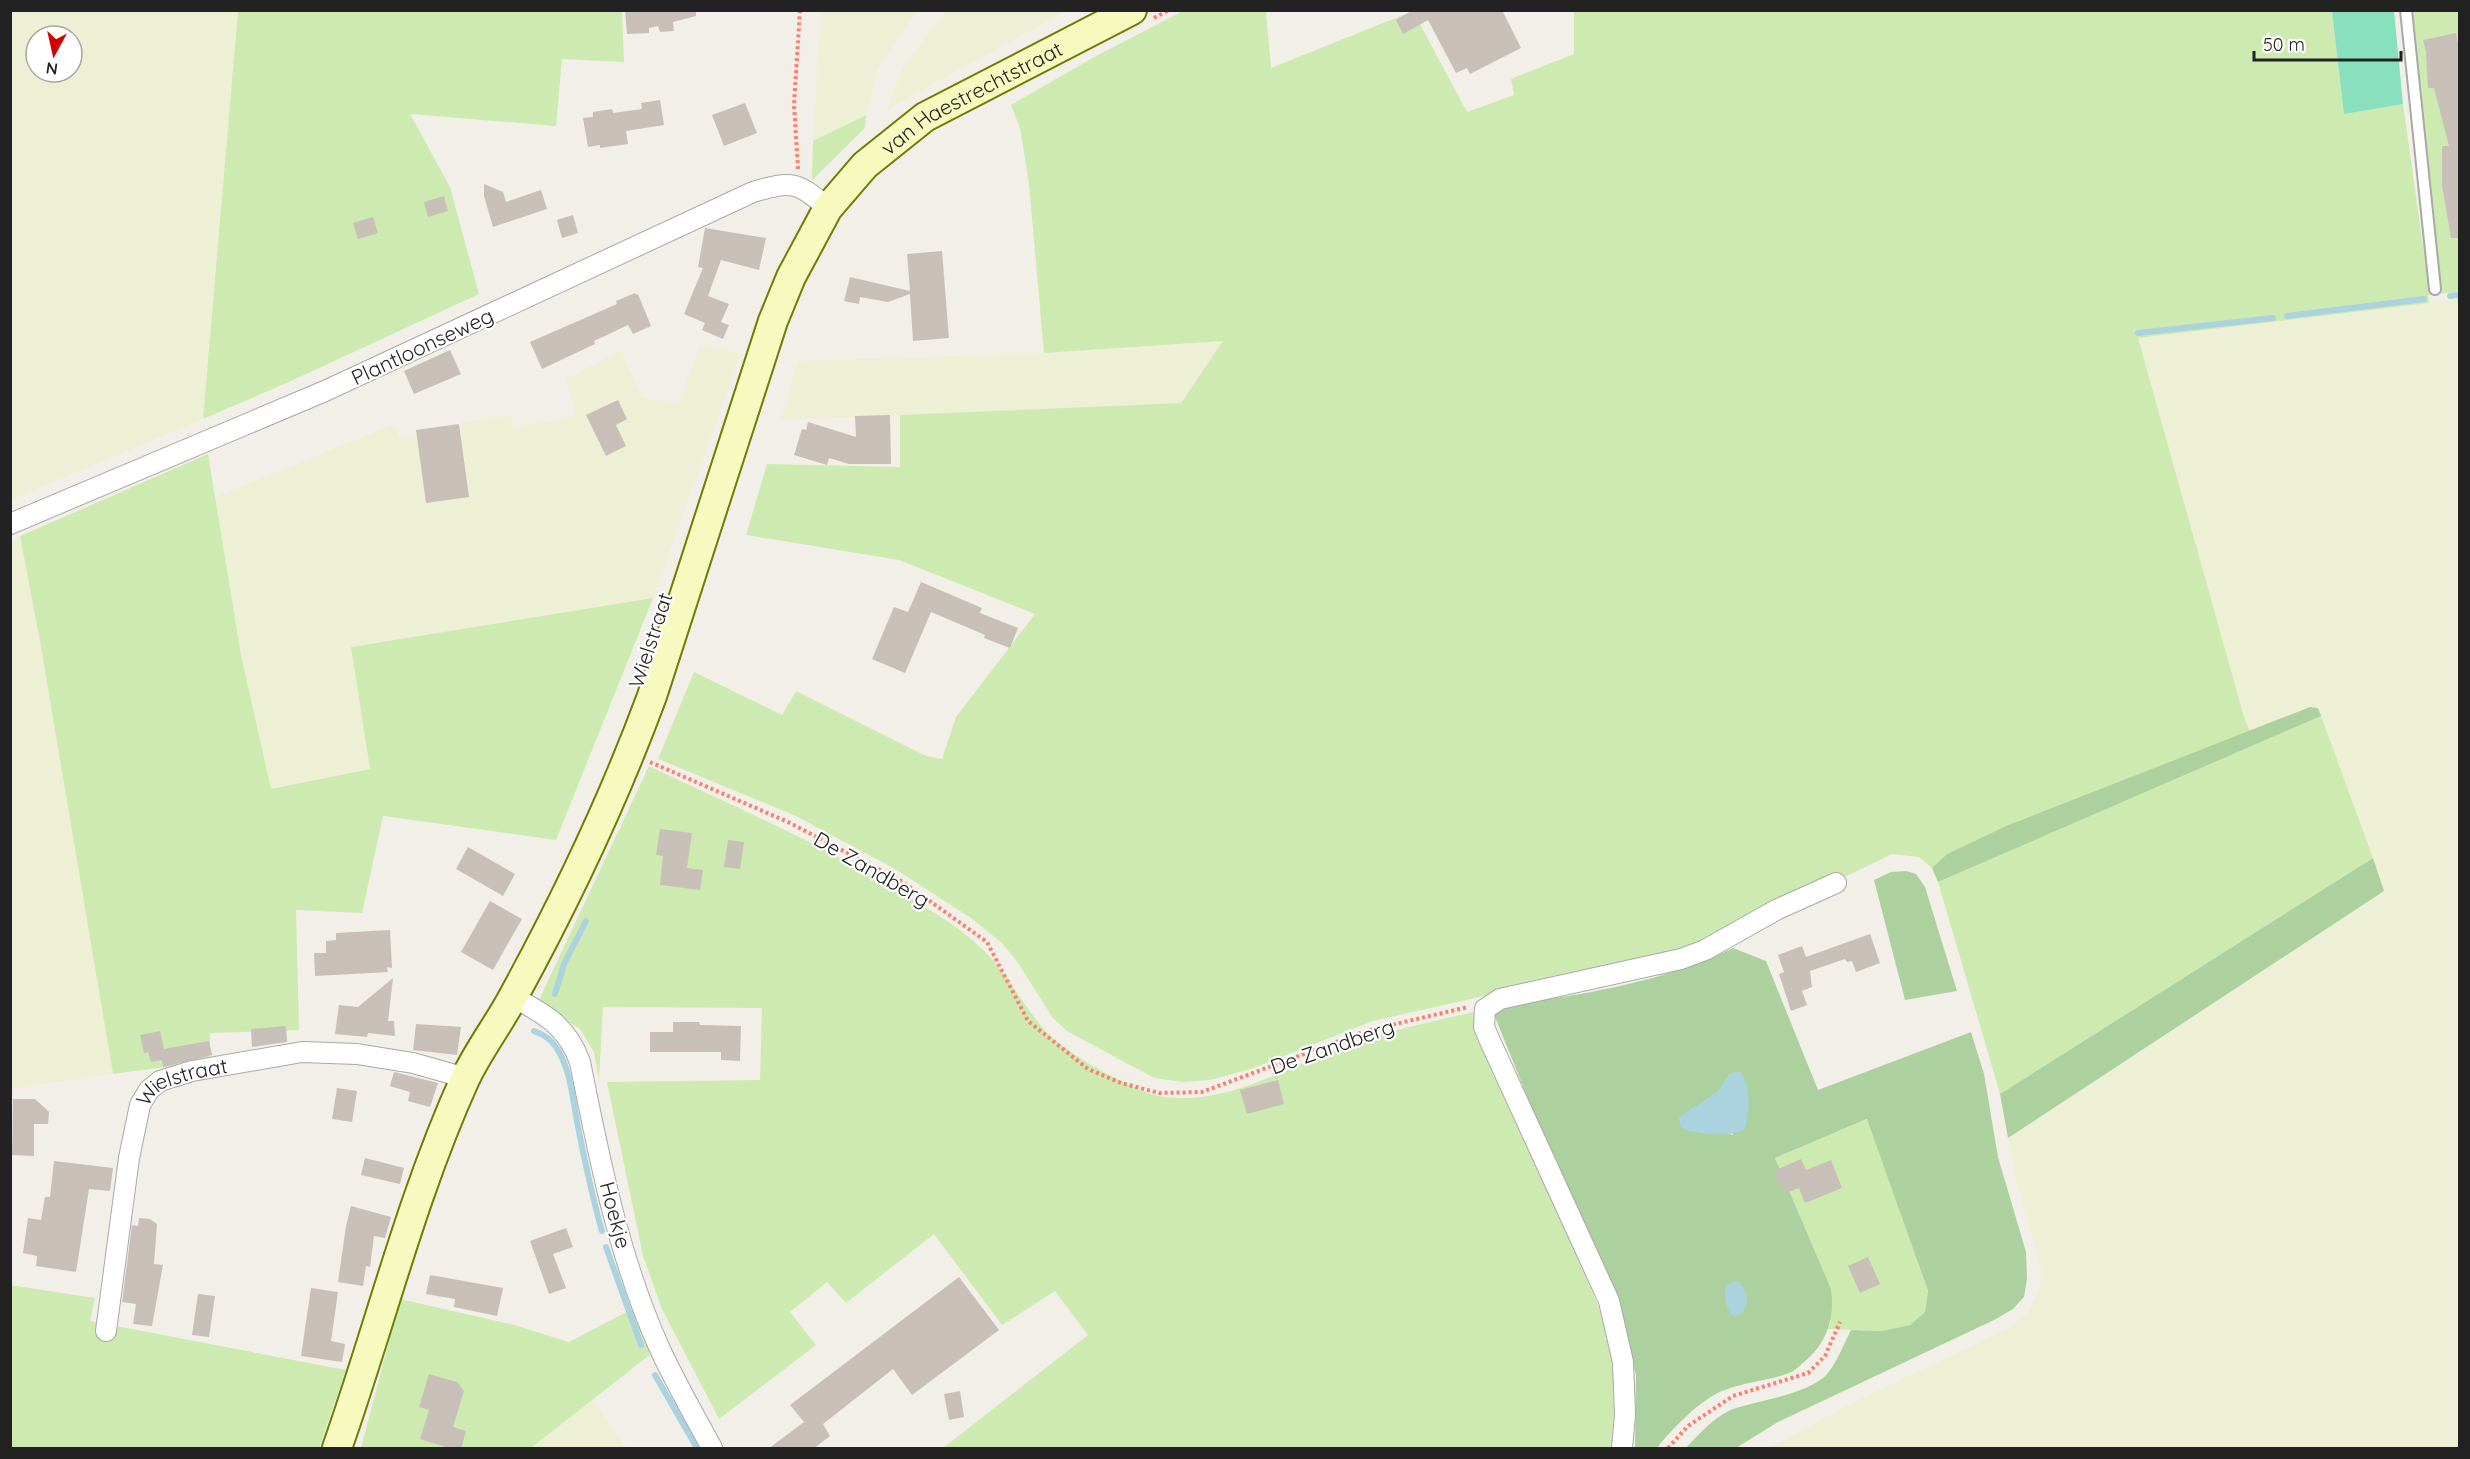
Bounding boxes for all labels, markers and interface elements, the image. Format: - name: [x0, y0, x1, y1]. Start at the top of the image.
- north arrow: [24, 24, 84, 84]
- scale bar: [2254, 24, 2401, 62]
- text: 50 m: [2263, 33, 2305, 56]
- street label: van Haestrechtstraat: [875, 35, 1067, 160]
- text: N: [45, 58, 59, 80]
- street label: Plantloonseweg: [347, 302, 497, 390]
- street label: Wielstraat: [622, 589, 678, 691]
- street label: De Zandberg: [809, 825, 935, 913]
- street label: De Zandberg: [1267, 1013, 1397, 1079]
- street label: Wielstraat: [130, 1052, 229, 1110]
- street label: Hoekje: [595, 1179, 637, 1251]

